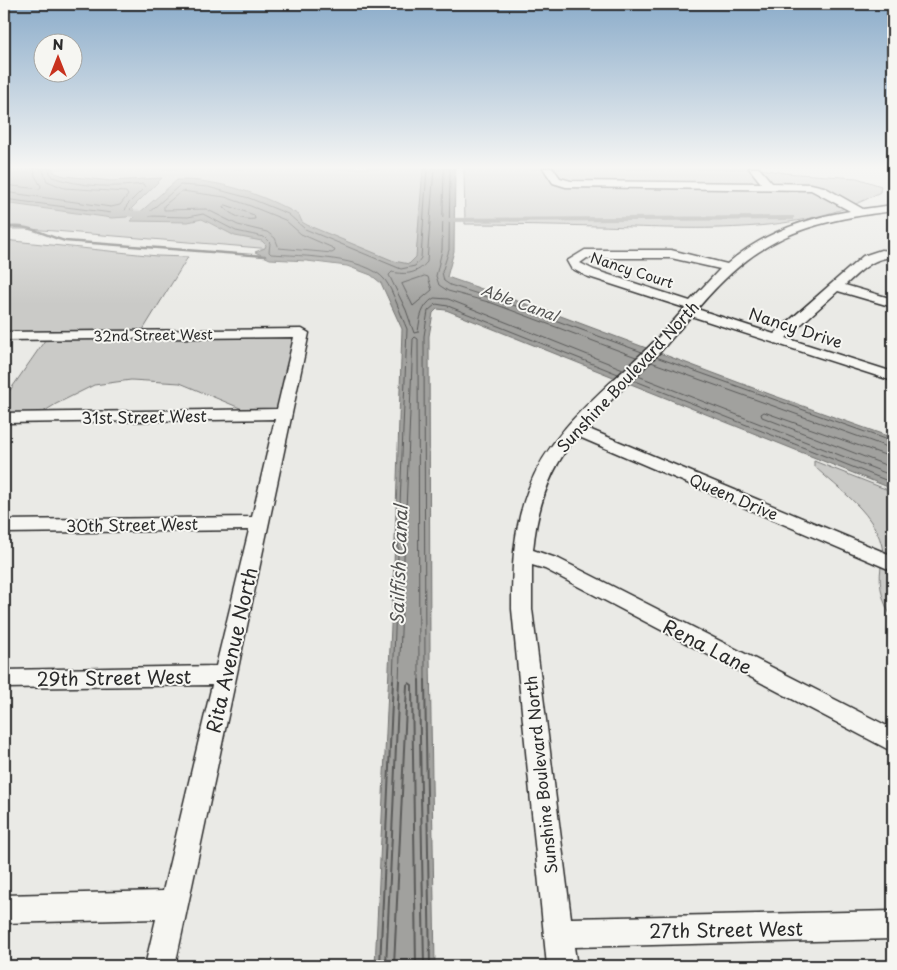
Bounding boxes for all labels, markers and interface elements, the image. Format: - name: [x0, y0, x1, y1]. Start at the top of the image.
- north arrow: [32, 32, 82, 82]
- text: N: [52, 34, 64, 55]
- street label: Nancy Court: [588, 247, 676, 293]
- water label: Able Canal: [479, 278, 564, 327]
- street label: Sunshine Boulevard North: [550, 295, 704, 457]
- street label: Nancy Drive: [746, 301, 846, 353]
- street label: 32nd Street West: [93, 323, 213, 347]
- street label: 31st Street West: [81, 403, 207, 429]
- street label: Queen Drive: [686, 467, 782, 525]
- water label: Sailfish Canal: [382, 502, 414, 625]
- street label: 30th Street West: [66, 511, 198, 537]
- street label: Rita Avenue North: [198, 564, 264, 736]
- street label: Rena Lane: [659, 612, 757, 680]
- street label: 29th Street West: [36, 662, 192, 692]
- street label: Sunshine Boulevard North: [518, 675, 562, 875]
- street label: 27th Street West: [649, 914, 804, 944]

